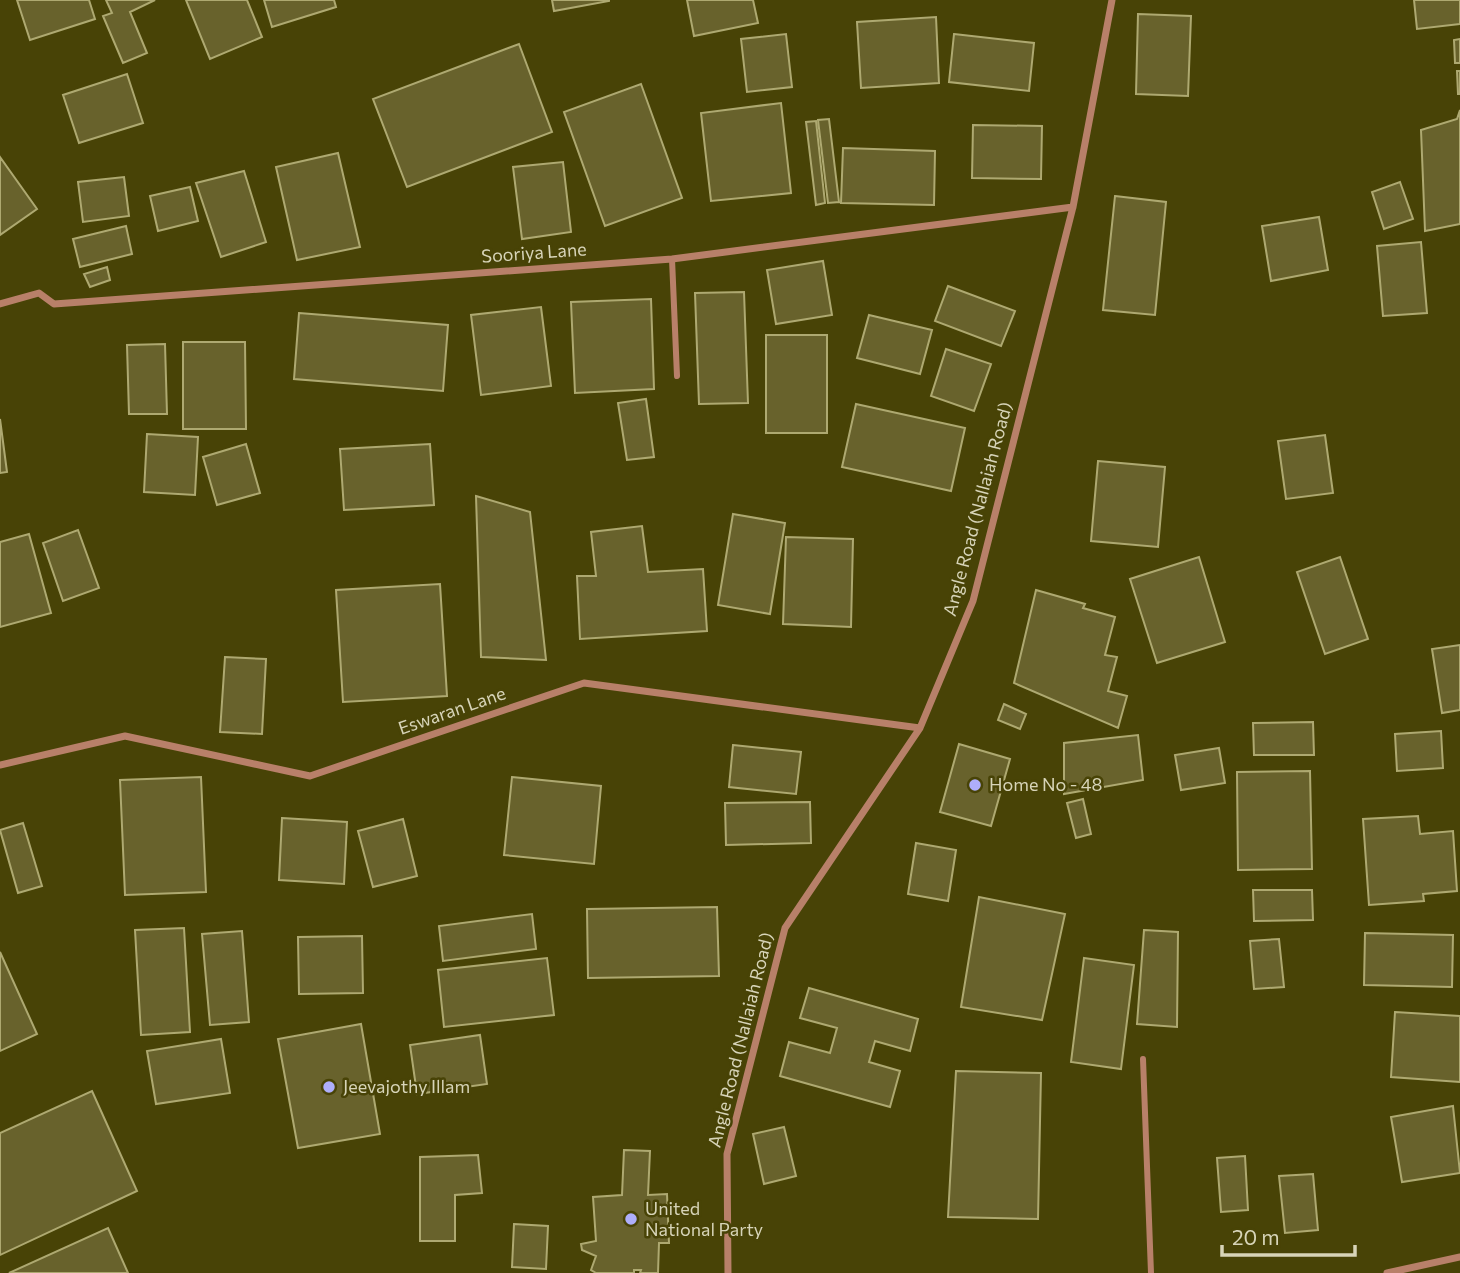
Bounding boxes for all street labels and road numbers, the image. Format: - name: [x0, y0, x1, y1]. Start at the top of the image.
- street label: Sooriya Lane: [481, 237, 587, 267]
- street label: Angle Road (Nallaiah Road): [938, 399, 1016, 618]
- street label: Eswaran Lane: [395, 681, 508, 739]
- street label: Angle Road (Nallaiah Road): [703, 930, 777, 1150]

